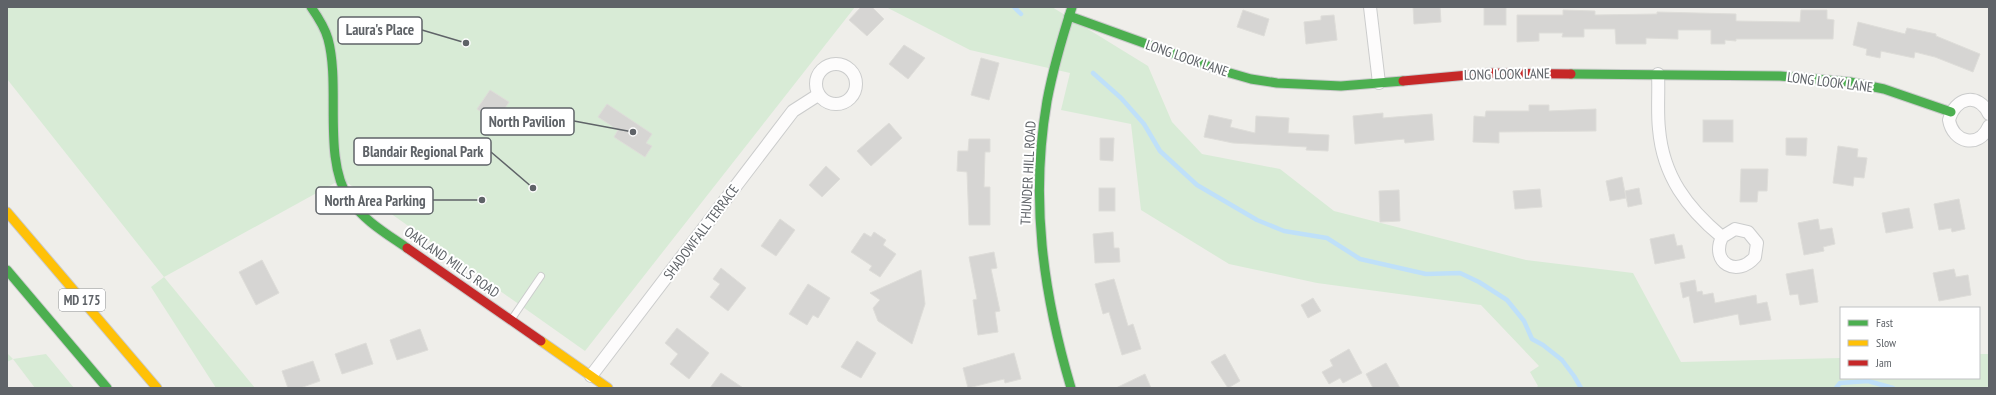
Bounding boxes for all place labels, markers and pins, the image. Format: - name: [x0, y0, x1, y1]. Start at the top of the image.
- callout: Laura's Place: [338, 17, 422, 44]
- callout: North Pavilion: [481, 108, 574, 135]
- callout: Blandair Regional Park: [354, 138, 491, 165]
- callout: North Area Parking: [316, 187, 433, 214]

